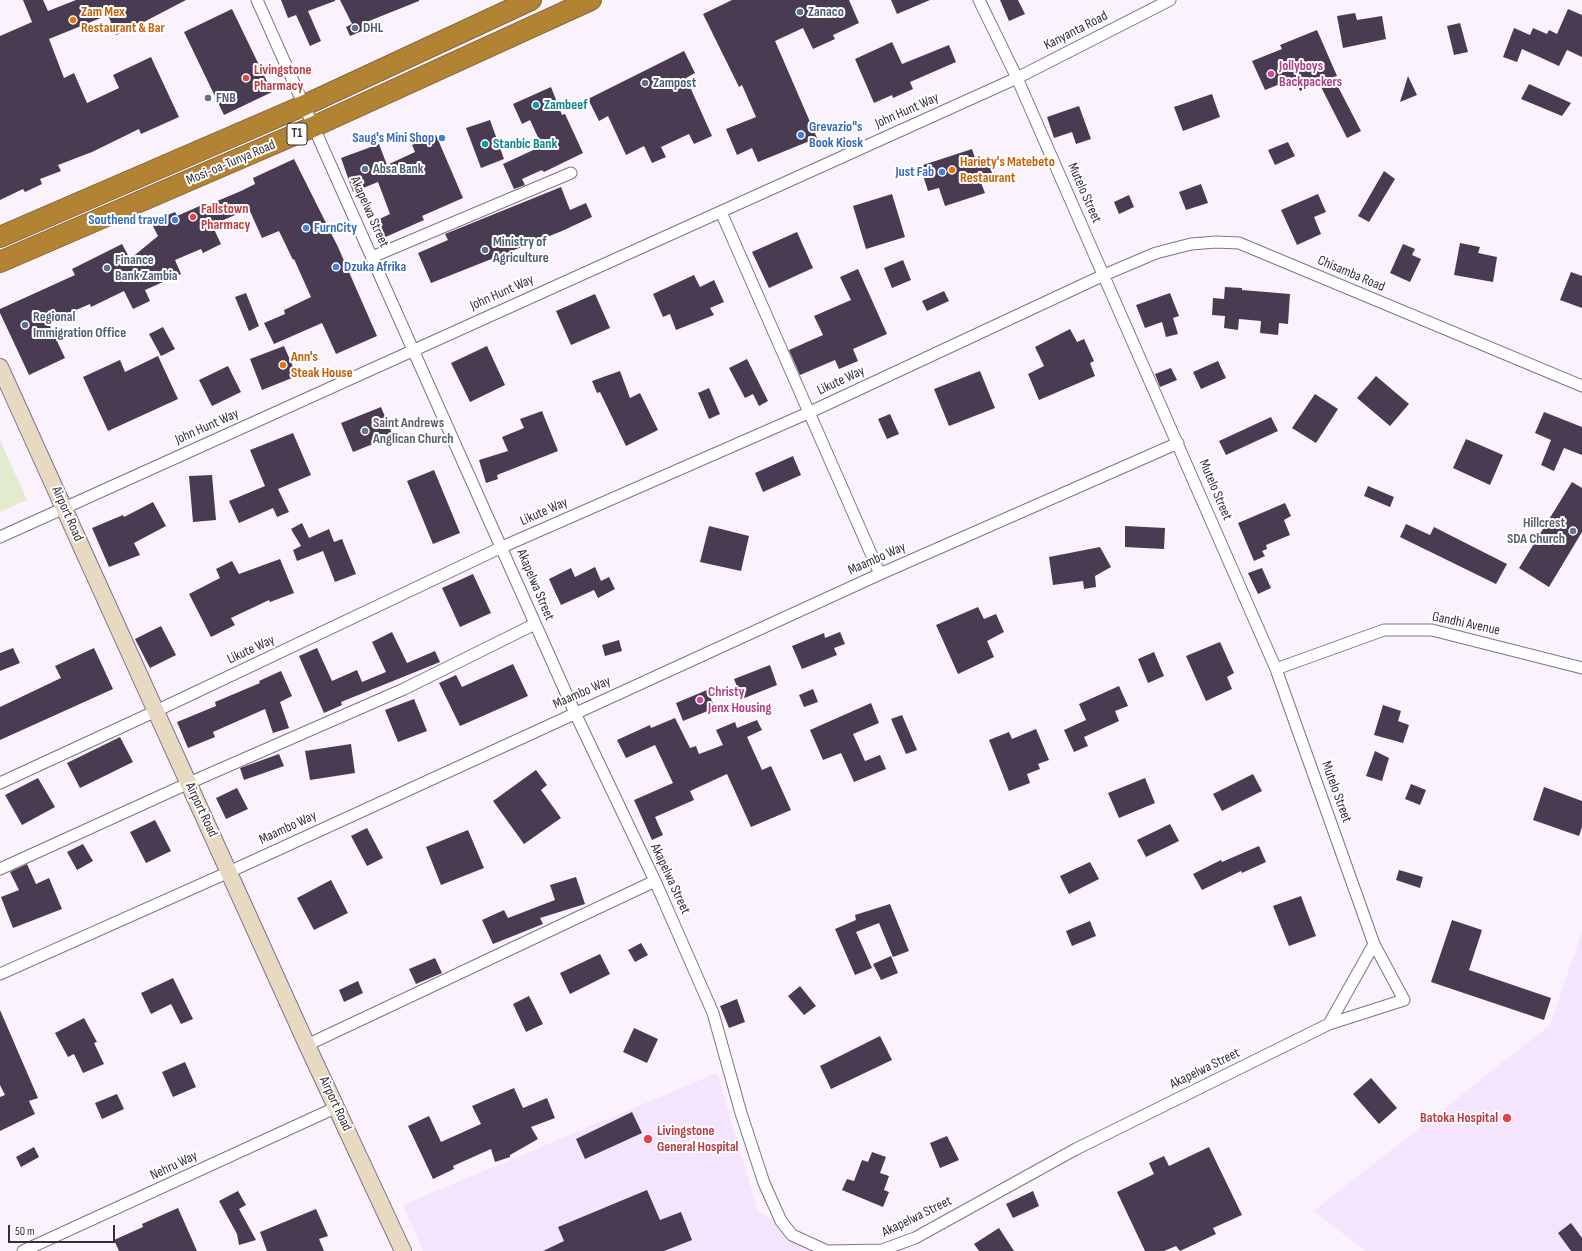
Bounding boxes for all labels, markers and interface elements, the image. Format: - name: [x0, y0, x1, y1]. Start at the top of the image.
- place label: Zam Mex Restaurant & Bar: [81, 4, 165, 36]
- place label: Zanaco: [808, 4, 844, 20]
- marker: Zanaco: [795, 7, 805, 17]
- street label: Kanyanta Road: [1041, 8, 1111, 54]
- marker: Zam Mex Restaurant & Bar: [68, 15, 78, 25]
- place label: DHL: [363, 20, 383, 36]
- marker: DHL: [350, 23, 360, 33]
- place label: Jollyboys Backpackers: [1279, 58, 1342, 90]
- place label: Livingstone Pharmacy: [254, 62, 311, 94]
- marker: Jollyboys Backpackers: [1266, 69, 1276, 79]
- marker: Livingstone Pharmacy: [241, 73, 251, 83]
- place label: Zampost: [653, 75, 696, 91]
- marker: Zampost: [640, 78, 650, 88]
- place label: FNB: [216, 90, 236, 106]
- street label: John Hunt Way: [873, 90, 941, 132]
- marker: FNB: [203, 93, 213, 103]
- place label: Zambeef: [544, 97, 588, 113]
- marker: Zambeef: [531, 100, 541, 110]
- place label: Grevazio"s Book Kiosk: [809, 119, 863, 152]
- road number: T1: [287, 123, 307, 145]
- place label: Saug's Mini Shop: [352, 130, 434, 146]
- marker: Grevazio"s Book Kiosk: [796, 130, 806, 140]
- marker: Saug's Mini Shop: [437, 133, 447, 143]
- place label: Stanbic Bank: [493, 136, 557, 152]
- street label: Mosi-oa-Tunya Road: [184, 137, 278, 189]
- marker: Stanbic Bank: [480, 139, 490, 149]
- place label: Hariety's Matebeto Restaurant: [960, 154, 1055, 186]
- street label: Mutelo Street: [1063, 160, 1105, 226]
- place label: Absa Bank: [373, 161, 424, 177]
- marker: Absa Bank: [360, 164, 370, 174]
- place label: Just Fab: [895, 164, 934, 180]
- marker: Hariety's Matebeto Restaurant: [947, 165, 957, 175]
- marker: Just Fab: [937, 167, 947, 177]
- street label: Akapelwa Street: [346, 174, 392, 250]
- place label: Fallstown Pharmacy: [201, 201, 250, 234]
- place label: Southend travel: [88, 212, 167, 228]
- marker: Fallstown Pharmacy: [188, 212, 198, 222]
- marker: Southend travel: [170, 215, 180, 225]
- place label: FurnCity: [314, 220, 357, 236]
- marker: FurnCity: [301, 223, 311, 233]
- place label: Ministry of Agriculture: [493, 234, 549, 266]
- marker: Ministry of Agriculture: [480, 245, 490, 255]
- place label: Finance Bank Zambia: [115, 252, 178, 284]
- street label: Chisamba Road: [1315, 252, 1387, 296]
- place label: Dzuka Afrika: [344, 259, 406, 275]
- marker: Dzuka Afrika: [331, 262, 341, 272]
- marker: Finance Bank Zambia: [102, 263, 112, 273]
- street label: John Hunt Way: [468, 272, 536, 314]
- place label: Regional Immigration Office: [33, 309, 126, 342]
- marker: Regional Immigration Office: [20, 320, 30, 330]
- place label: Ann's Steak House: [291, 349, 353, 382]
- marker: Ann's Steak House: [278, 360, 288, 370]
- street label: Likute Way: [815, 363, 867, 399]
- street label: John Hunt Way: [173, 406, 241, 448]
- place label: Saint Andrews Anglican Church: [373, 415, 454, 448]
- marker: Saint Andrews Anglican Church: [360, 426, 370, 436]
- street label: Mutelo Street: [1195, 457, 1235, 523]
- street label: Airport Road: [47, 484, 87, 544]
- street label: Likute Way: [518, 494, 570, 530]
- place label: Hillcrest SDA Church: [1507, 515, 1565, 548]
- marker: Hillcrest SDA Church: [1568, 526, 1578, 536]
- street label: Maambo Way: [846, 539, 908, 579]
- street label: Akapelwa Street: [512, 547, 558, 623]
- street label: Gandhi Avenue: [1430, 609, 1502, 639]
- street label: Likute Way: [225, 632, 277, 668]
- street label: Maambo Way: [551, 673, 613, 713]
- place label: Christy Jenx Housing: [708, 684, 771, 716]
- marker: Christy Jenx Housing: [695, 695, 705, 705]
- street label: Mutelo Street: [1317, 759, 1355, 825]
- street label: Airport Road: [181, 780, 221, 840]
- street label: Maambo Way: [257, 807, 319, 849]
- street label: Akapelwa Street: [646, 841, 694, 917]
- street label: Akapelwa Street: [1167, 1045, 1243, 1093]
- street label: Airport Road: [315, 1074, 355, 1134]
- place label: Batoka Hospital: [1420, 1110, 1498, 1126]
- marker: Batoka Hospital: [1501, 1112, 1513, 1124]
- place label: Livingstone General Hospital: [657, 1123, 738, 1156]
- marker: Livingstone General Hospital: [642, 1133, 654, 1145]
- street label: Nehru Way: [148, 1148, 200, 1184]
- street label: Akapelwa Street: [879, 1193, 955, 1241]
- scale bar: [10, 1217, 117, 1243]
- text: 50 m: [15, 1224, 35, 1239]

